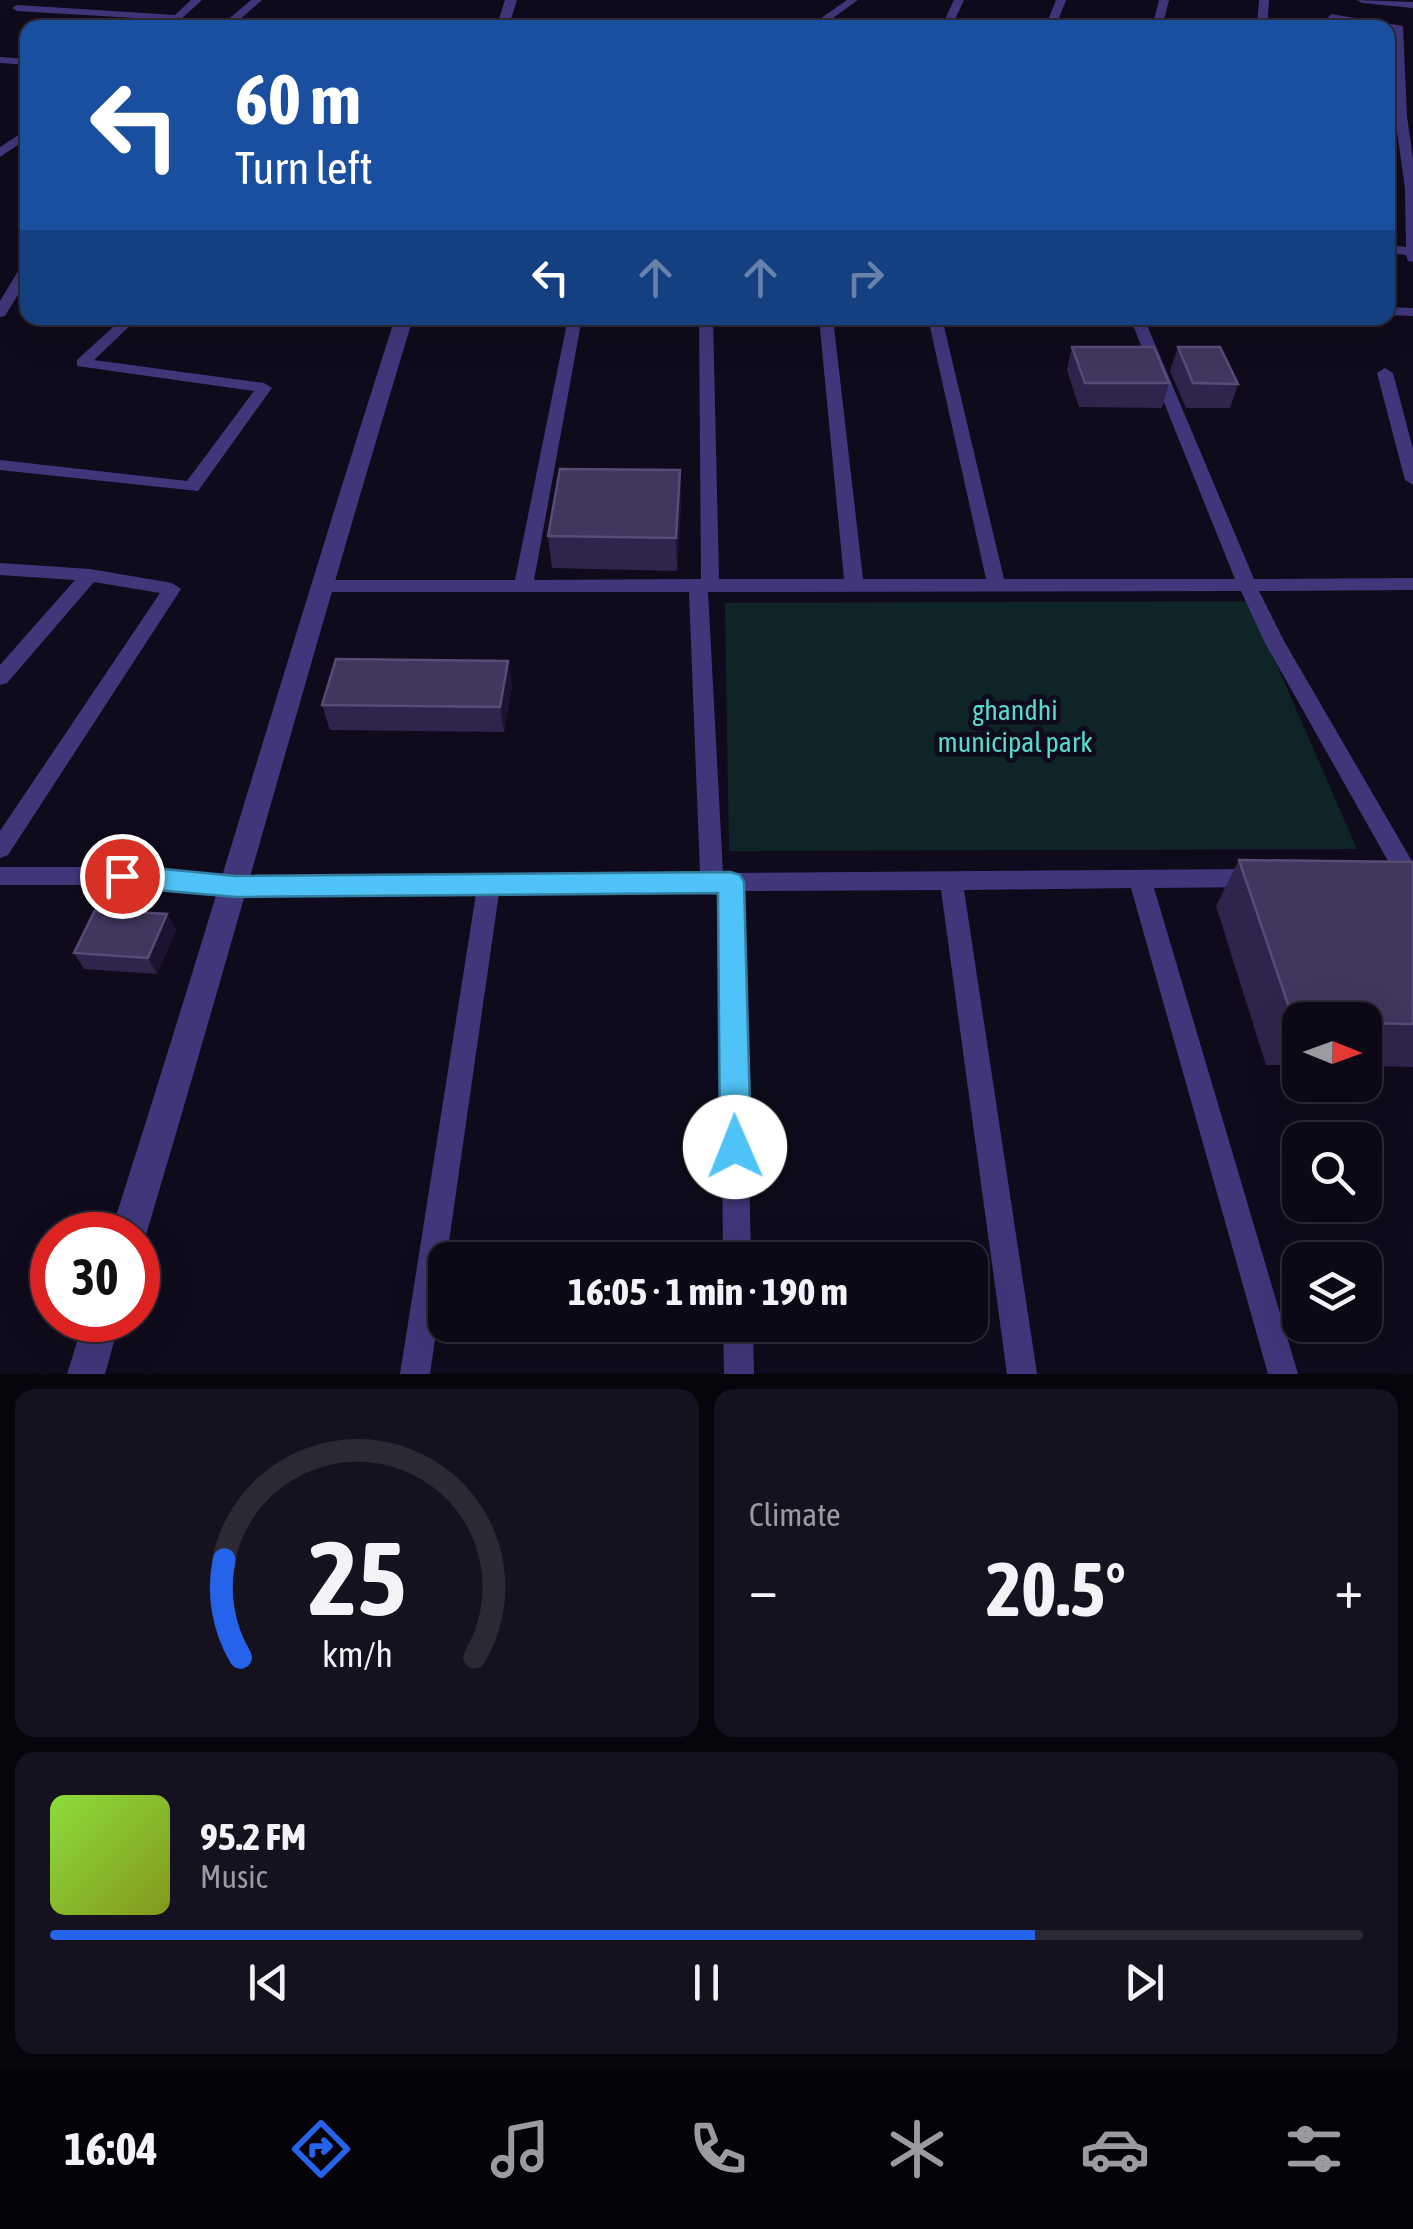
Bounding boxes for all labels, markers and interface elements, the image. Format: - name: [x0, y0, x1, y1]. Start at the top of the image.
- text: 60 m: [235, 59, 361, 139]
- icon: left: [70, 60, 200, 190]
- text: Turn left: [235, 142, 373, 194]
- icon: left: [523, 250, 578, 305]
- icon: ahead: [628, 250, 683, 305]
- icon: ahead: [733, 250, 788, 305]
- icon: right: [838, 250, 893, 305]
- park label: ghandhi municipal park: [938, 694, 1092, 758]
- pin: [80, 834, 165, 919]
- icon: arrive: [95, 849, 150, 904]
- north arrow: [1282, 1002, 1382, 1102]
- map controls: [1282, 1002, 1382, 1342]
- position arrow: [683, 1095, 787, 1199]
- button: search: [1282, 1122, 1382, 1222]
- speed limit sign: 30: [30, 1212, 160, 1342]
- button: layers: [1282, 1242, 1382, 1342]
- text: 16:05 · 1 min · 190 m: [568, 1270, 848, 1313]
- text: Climate: [749, 1496, 841, 1533]
- text: 25: [308, 1518, 406, 1637]
- text: 20.5°: [986, 1546, 1126, 1632]
- text: −: [749, 1557, 778, 1620]
- text: +: [1334, 1557, 1363, 1620]
- text: km/h: [322, 1634, 392, 1675]
- text: 95.2 FM: [200, 1815, 306, 1858]
- text: Music: [200, 1858, 267, 1895]
- icon: previous: [241, 1955, 296, 2010]
- icon: pause: [679, 1955, 734, 2010]
- icon: next: [1117, 1955, 1172, 2010]
- icon: directions: [286, 2114, 356, 2184]
- icon: music: [485, 2114, 555, 2184]
- icon: phone: [683, 2114, 753, 2184]
- icon: climate: [882, 2114, 952, 2184]
- icon: car: [1080, 2114, 1150, 2184]
- icon: filters: [1279, 2114, 1349, 2184]
- text: 16:04: [64, 2123, 158, 2175]

